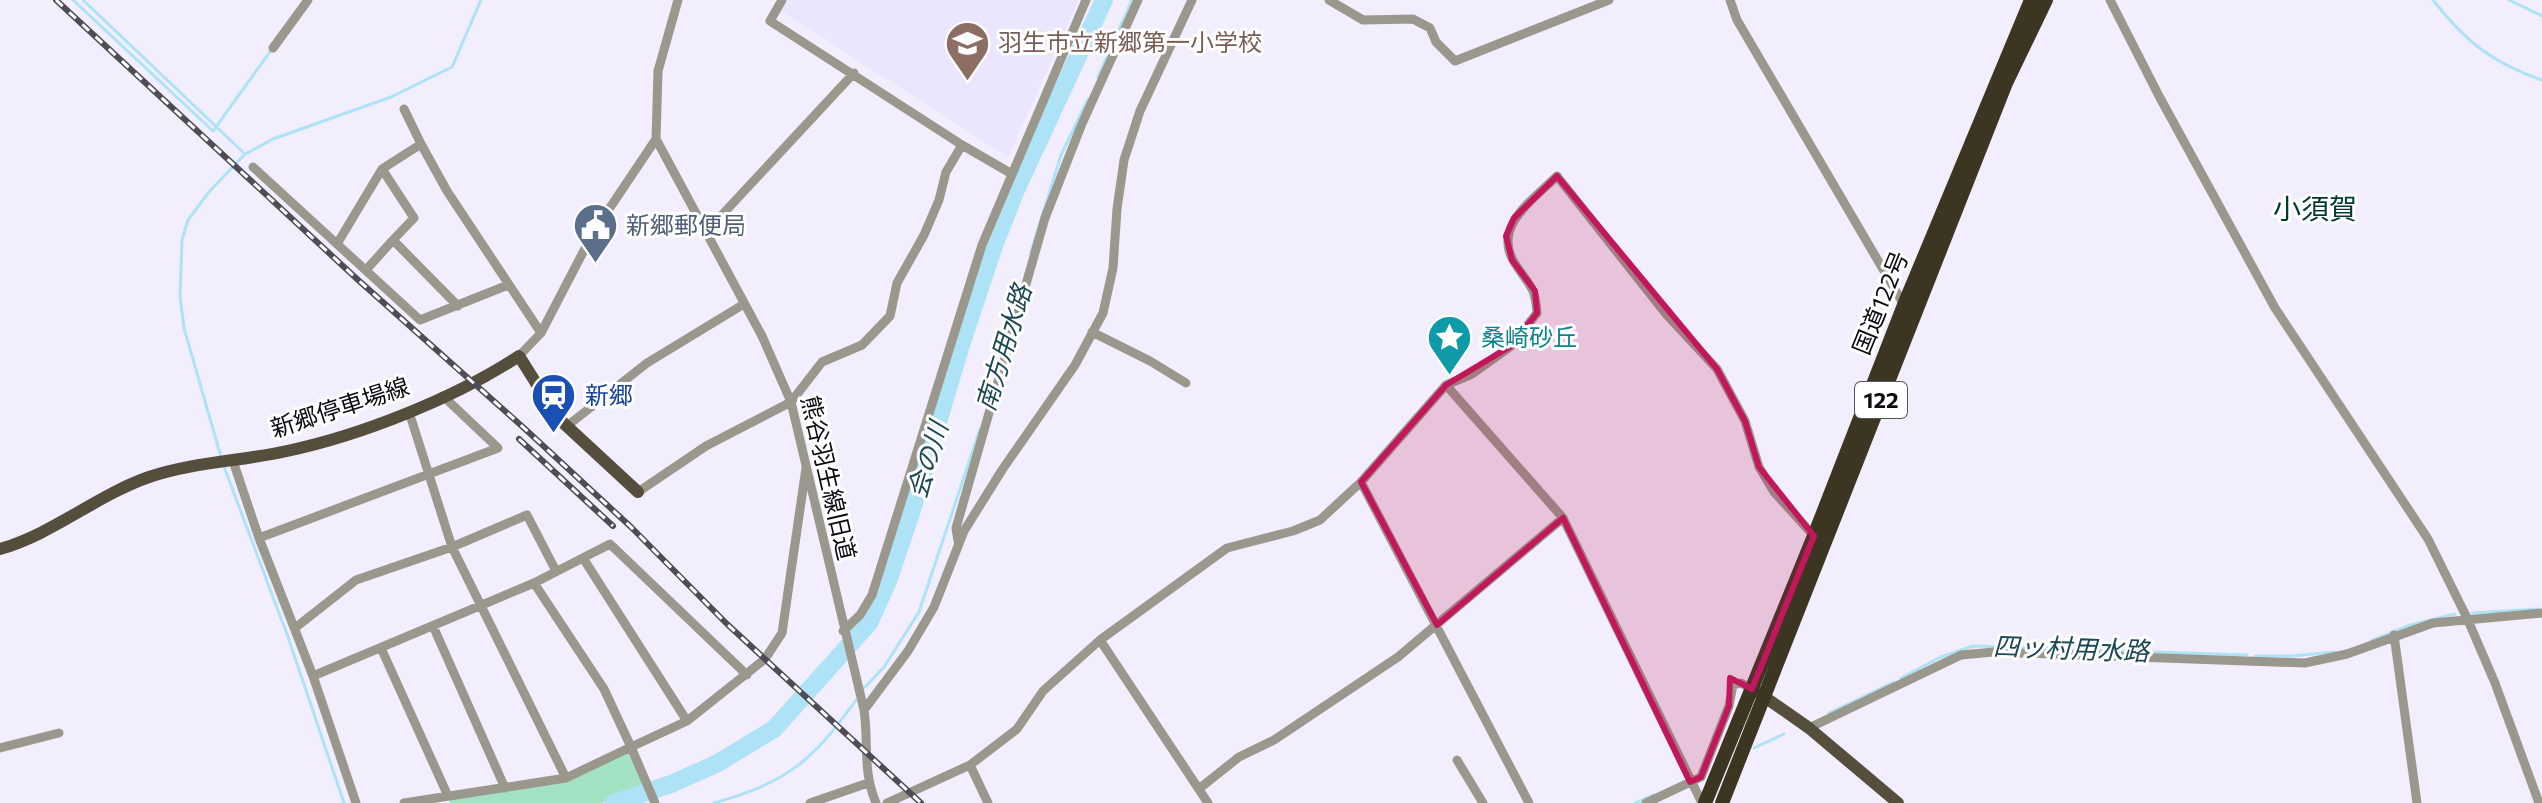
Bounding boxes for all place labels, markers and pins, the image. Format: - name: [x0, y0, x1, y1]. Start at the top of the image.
- school or university icon: 羽生市立新郷第一小学校: [943, 19, 991, 82]
- place label: 羽生市立新郷第一小学校: [998, 27, 1262, 56]
- public building icon: 新郷郵便局: [571, 202, 619, 265]
- place label: 新郷郵便局: [626, 210, 746, 239]
- place icon: 桑崎砂丘: [1426, 314, 1474, 377]
- place label: 桑崎砂丘: [1481, 322, 1577, 351]
- station icon: 新郷: [530, 372, 578, 435]
- place label: 新郷: [585, 380, 633, 409]

